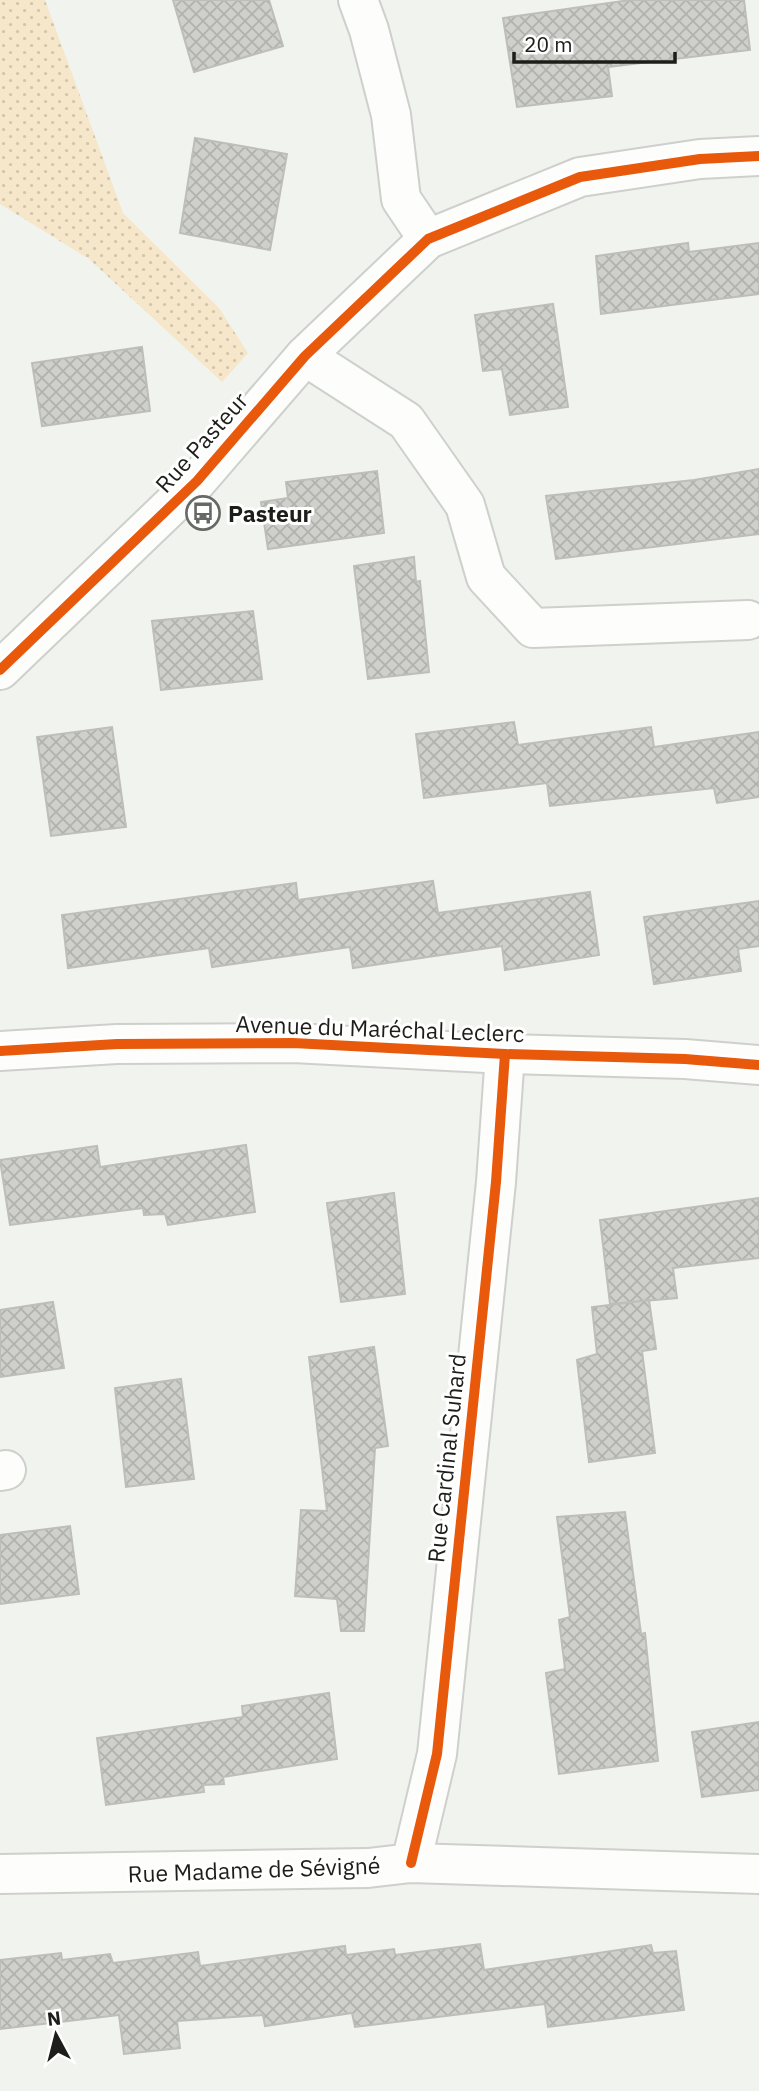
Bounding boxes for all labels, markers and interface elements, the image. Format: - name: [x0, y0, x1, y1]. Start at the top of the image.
- scale bar: [514, 21, 675, 65]
- text: 20 m: [524, 30, 573, 58]
- street label: Rue Pasteur: [148, 385, 254, 498]
- bus stop icon: Pasteur: [184, 494, 222, 532]
- place label: Pasteur: [228, 498, 312, 528]
- street label: Avenue du Maréchal Leclerc: [235, 1008, 525, 1048]
- street label: Rue Cardinal Suhard: [420, 1352, 472, 1564]
- street label: Rue Madame de Sévigné: [127, 1850, 381, 1888]
- north arrow: [21, 2000, 91, 2070]
- text: N: [46, 2005, 62, 2031]

